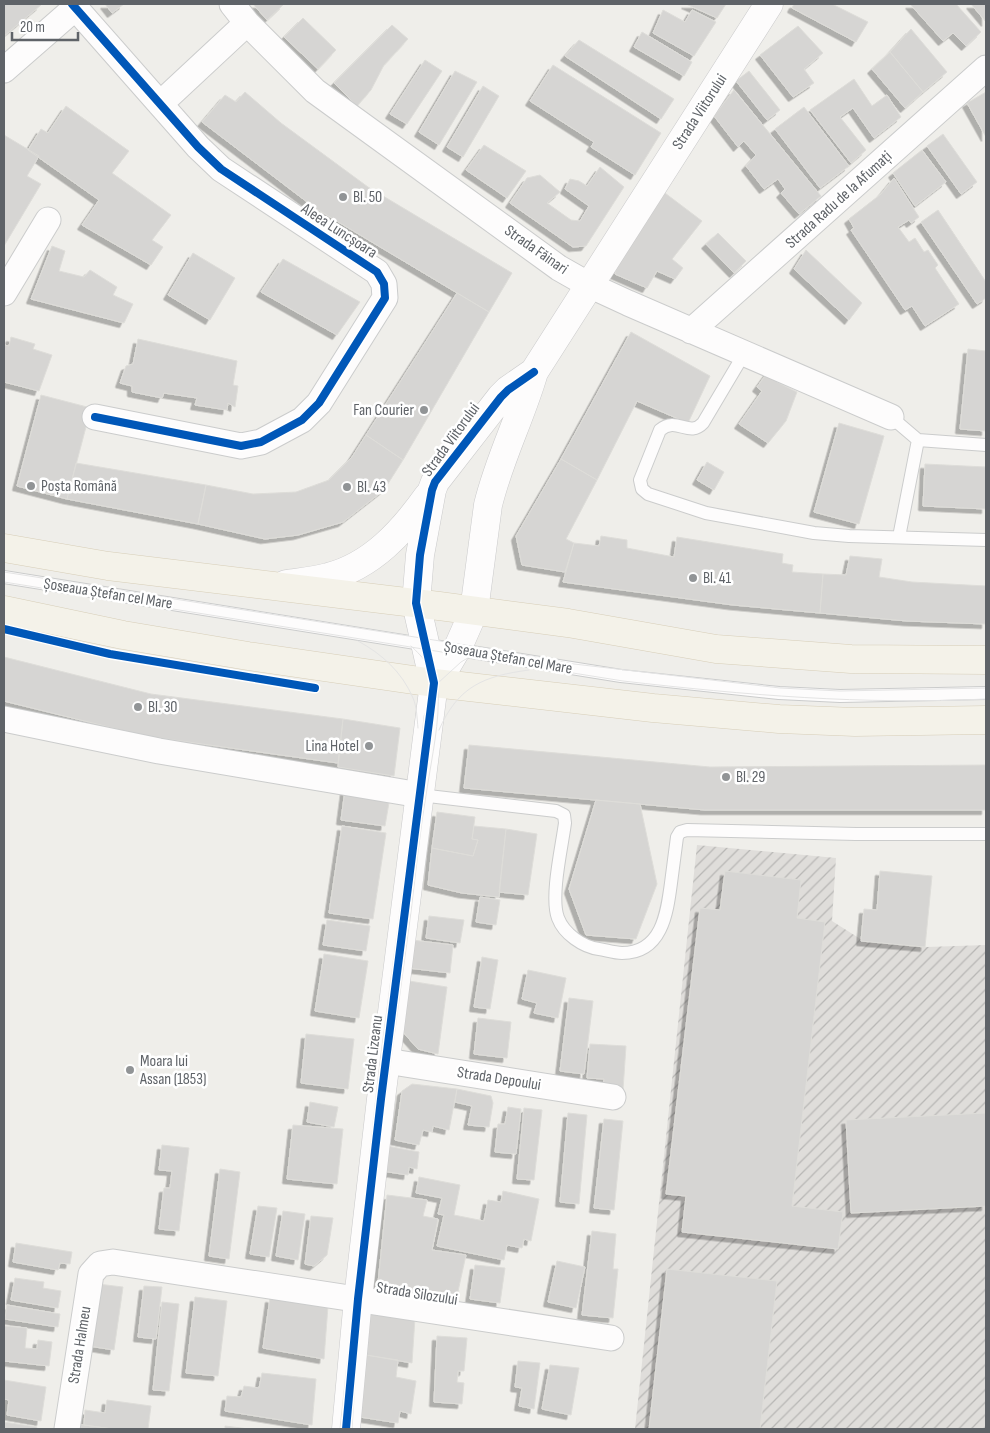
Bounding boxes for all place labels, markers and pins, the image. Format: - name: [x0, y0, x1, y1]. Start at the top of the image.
- place label: Bl. 50: [353, 188, 382, 207]
- marker: Bl. 50: [337, 191, 349, 203]
- place label: Fan Courier: [353, 401, 414, 420]
- marker: Fan Courier: [418, 404, 430, 416]
- place label: Poșta Română: [41, 477, 117, 496]
- place label: Bl. 43: [357, 478, 386, 497]
- marker: Poșta Română: [25, 480, 37, 492]
- marker: Bl. 43: [341, 481, 353, 493]
- place label: Bl. 41: [703, 569, 731, 588]
- marker: Bl. 41: [687, 572, 699, 584]
- place label: Bl. 30: [148, 698, 178, 717]
- marker: Bl. 30: [132, 701, 144, 713]
- place label: Lina Hotel: [306, 737, 359, 756]
- marker: Lina Hotel: [363, 740, 375, 752]
- place label: Bl. 29: [736, 768, 765, 787]
- marker: Bl. 29: [720, 771, 732, 783]
- place label: Moara lui Assan (1853): [139, 1052, 206, 1089]
- marker: Moara lui Assan (1853): [124, 1064, 136, 1076]

